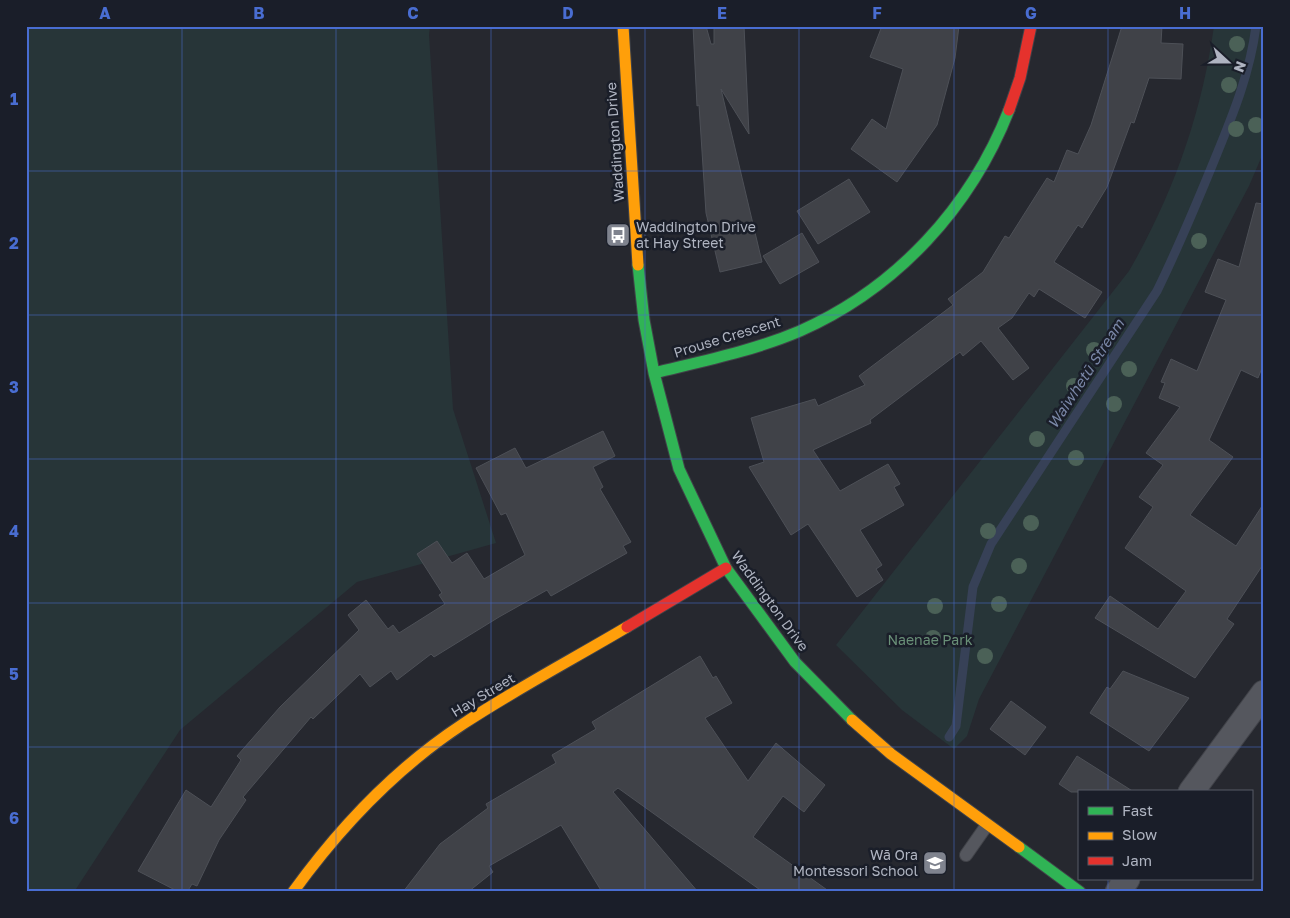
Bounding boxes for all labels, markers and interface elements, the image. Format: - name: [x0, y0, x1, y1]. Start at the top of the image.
- text: A: [99, 3, 111, 23]
- text: B: [253, 3, 265, 23]
- text: C: [407, 3, 419, 23]
- text: D: [562, 3, 574, 23]
- text: E: [717, 3, 727, 23]
- text: F: [872, 3, 882, 23]
- text: G: [1025, 3, 1037, 23]
- text: H: [1179, 3, 1191, 23]
- north arrow: [1202, 38, 1252, 88]
- text: N: [1231, 59, 1250, 75]
- street label: Waddington Drive: [602, 82, 627, 202]
- text: 1: [10, 89, 18, 109]
- place label: Waddington Drive at Hay Street: [636, 218, 756, 251]
- bus stop icon: Waddington Drive at Hay Street: [605, 222, 631, 248]
- text: 2: [9, 233, 19, 253]
- street label: Prouse Crescent: [671, 312, 782, 361]
- water label: Waiwhetū Stream: [1043, 315, 1128, 431]
- text: 3: [9, 377, 19, 397]
- text: 4: [9, 521, 19, 541]
- street label: Waddington Drive: [728, 547, 812, 654]
- park label: Naenae Park: [887, 631, 973, 648]
- text: 5: [9, 664, 19, 684]
- street label: Hay Street: [448, 669, 518, 720]
- legend: [1078, 790, 1252, 880]
- text: Fast: [1122, 801, 1153, 819]
- text: 6: [9, 808, 19, 828]
- text: Slow: [1122, 825, 1157, 843]
- place label: Wā Ora Montessori School: [793, 846, 918, 879]
- school or university icon: Wā Ora Montessori School: [922, 850, 948, 876]
- text: Jam: [1122, 851, 1152, 869]

